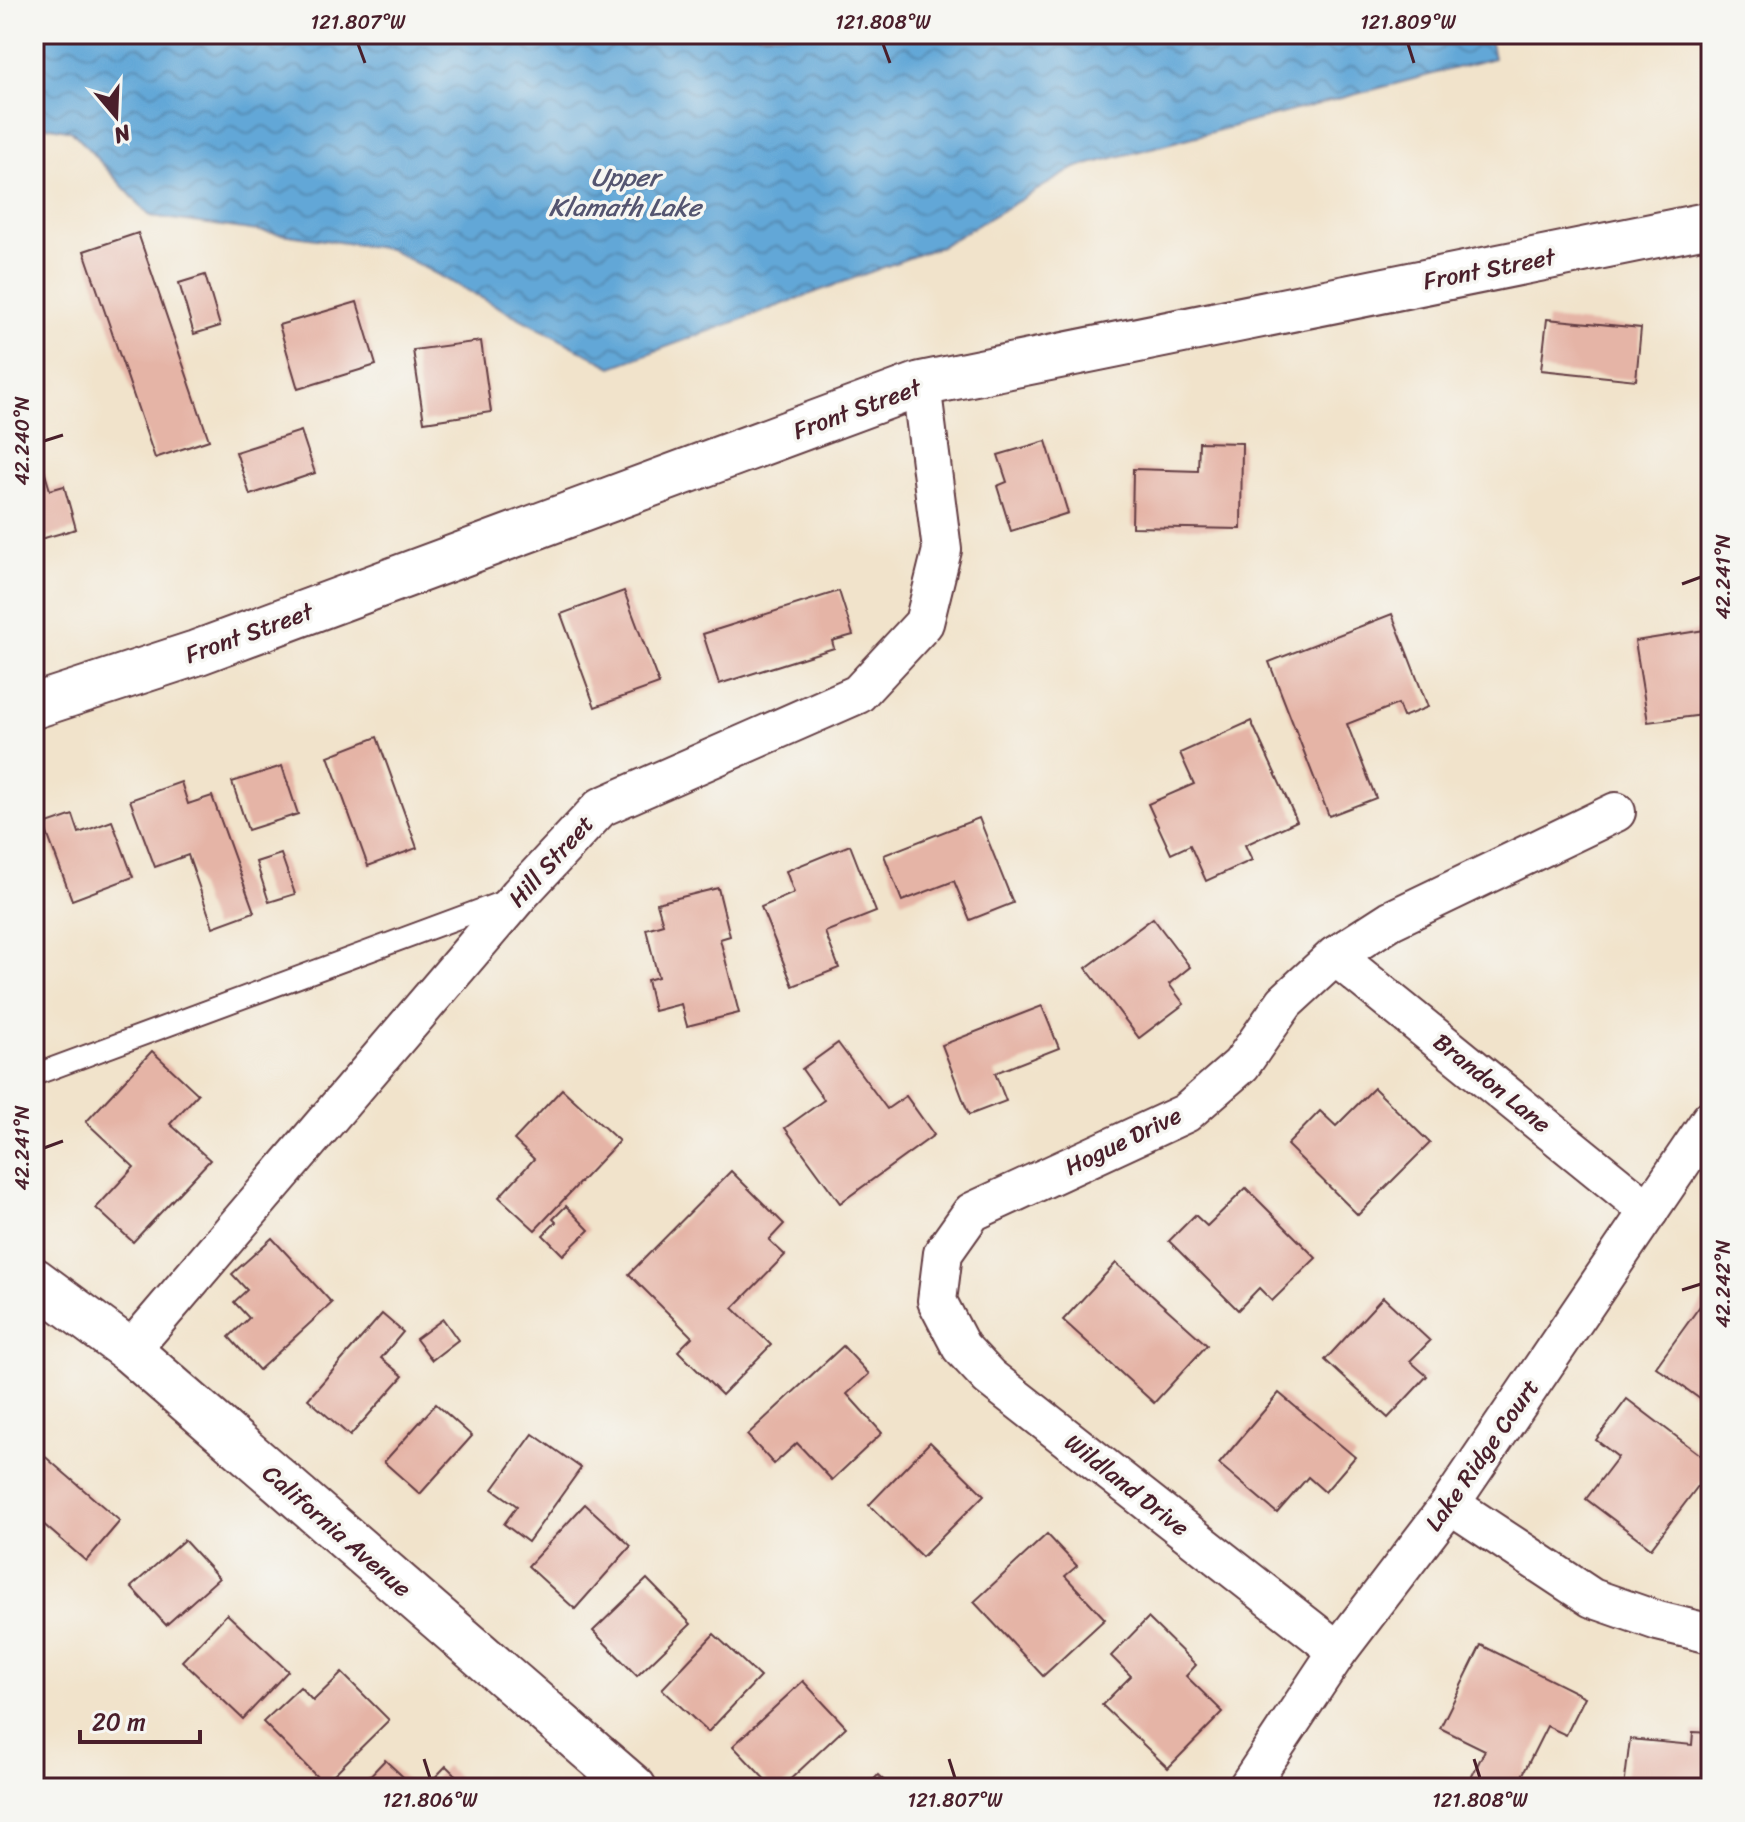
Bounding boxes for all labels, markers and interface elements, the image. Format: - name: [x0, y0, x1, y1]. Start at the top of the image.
- text: 121.807°W: [311, 5, 406, 40]
- text: 121.808°W: [835, 5, 931, 40]
- text: 121.809°W: [1360, 5, 1456, 40]
- north arrow: [76, 76, 156, 156]
- text: N: [108, 113, 137, 156]
- water label: Upper Klamath Lake: [549, 154, 704, 230]
- street label: Front Street: [1419, 235, 1560, 302]
- street label: Front Street: [787, 366, 928, 452]
- text: 42.240°N: [5, 396, 40, 486]
- text: 42.241°N: [1706, 534, 1741, 620]
- street label: Front Street: [179, 590, 320, 676]
- street label: Hill Street: [497, 805, 605, 917]
- street label: Brandon Lane: [1423, 1022, 1561, 1144]
- street label: Hogue Drive: [1057, 1094, 1189, 1188]
- text: 42.241°N: [5, 1105, 40, 1191]
- text: 42.242°N: [1706, 1240, 1741, 1328]
- street label: Lake Ridge Court: [1414, 1370, 1550, 1540]
- street label: Wildland Drive: [1055, 1422, 1199, 1548]
- street label: California Avenue: [253, 1454, 421, 1608]
- scale bar: [80, 1694, 200, 1744]
- text: 20 m: [92, 1701, 146, 1743]
- text: 121.806°W: [383, 1783, 478, 1818]
- text: 121.807°W: [908, 1783, 1003, 1818]
- text: 121.808°W: [1432, 1783, 1528, 1818]

